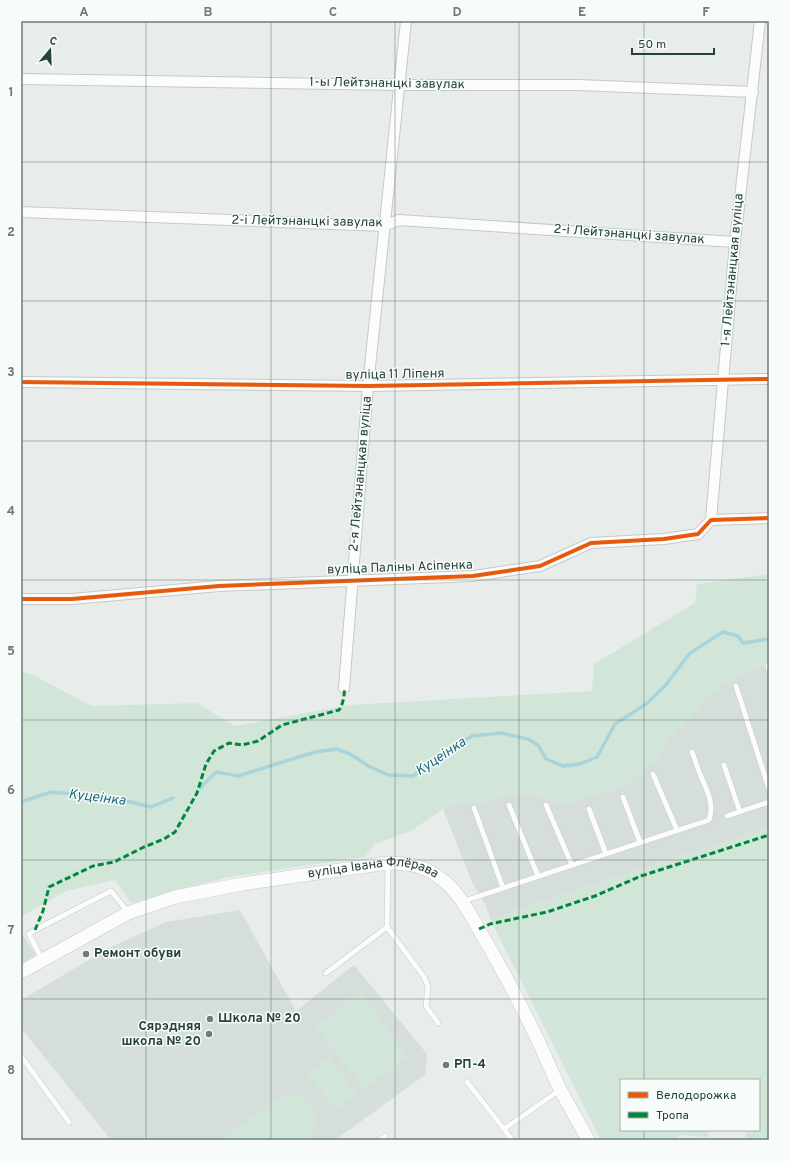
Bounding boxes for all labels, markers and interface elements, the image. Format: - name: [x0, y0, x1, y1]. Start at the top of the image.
- text: A: [79, 5, 89, 21]
- text: B: [204, 5, 213, 21]
- text: C: [329, 5, 337, 21]
- text: D: [452, 5, 462, 21]
- text: E: [578, 5, 586, 21]
- text: F: [702, 5, 710, 21]
- north arrow: [30, 30, 70, 70]
- scale bar: [632, 30, 714, 56]
- text: С: [47, 34, 59, 49]
- text: 50 m: [638, 37, 666, 53]
- street label: 1-ы Лейтэнанцкі завулак: [309, 75, 465, 93]
- text: 1: [8, 85, 14, 101]
- street label: 1-я Лейтэнанцкая вуліца: [718, 193, 748, 347]
- street label: 2-і Лейтэнанцкі завулак: [231, 213, 383, 231]
- street label: 2-і Лейтэнанцкі завулак: [553, 222, 705, 248]
- text: 2: [7, 225, 15, 241]
- text: 3: [7, 365, 15, 381]
- street label: вуліца 11 Ліпеня: [345, 366, 445, 384]
- street label: 2-я Лейтэнанцкая вуліца: [346, 395, 376, 553]
- text: 4: [7, 504, 15, 520]
- street label: вуліца Паліны Асіпенка: [327, 557, 473, 579]
- text: 5: [7, 644, 15, 660]
- water label: Куцеінка: [412, 733, 470, 780]
- text: 6: [7, 783, 15, 799]
- water label: Куцеінка: [67, 786, 127, 810]
- street label: вуліца Івана Флёрава: [307, 855, 441, 882]
- text: 7: [8, 923, 15, 939]
- place label: Ремонт обуви: [94, 946, 181, 962]
- marker: Ремонт обуви: [81, 949, 91, 959]
- place label: Школа № 20: [218, 1011, 301, 1027]
- marker: Школа № 20: [205, 1014, 215, 1024]
- place label: Сярэдняя школа № 20: [122, 1019, 201, 1050]
- marker: Сярэдняя школа № 20: [204, 1029, 214, 1039]
- place label: РП-4: [454, 1057, 486, 1073]
- marker: РП-4: [441, 1060, 451, 1070]
- text: 8: [7, 1063, 15, 1079]
- legend: [620, 1079, 760, 1131]
- text: Велодорожка: [656, 1088, 736, 1104]
- text: Тропа: [656, 1108, 689, 1124]

